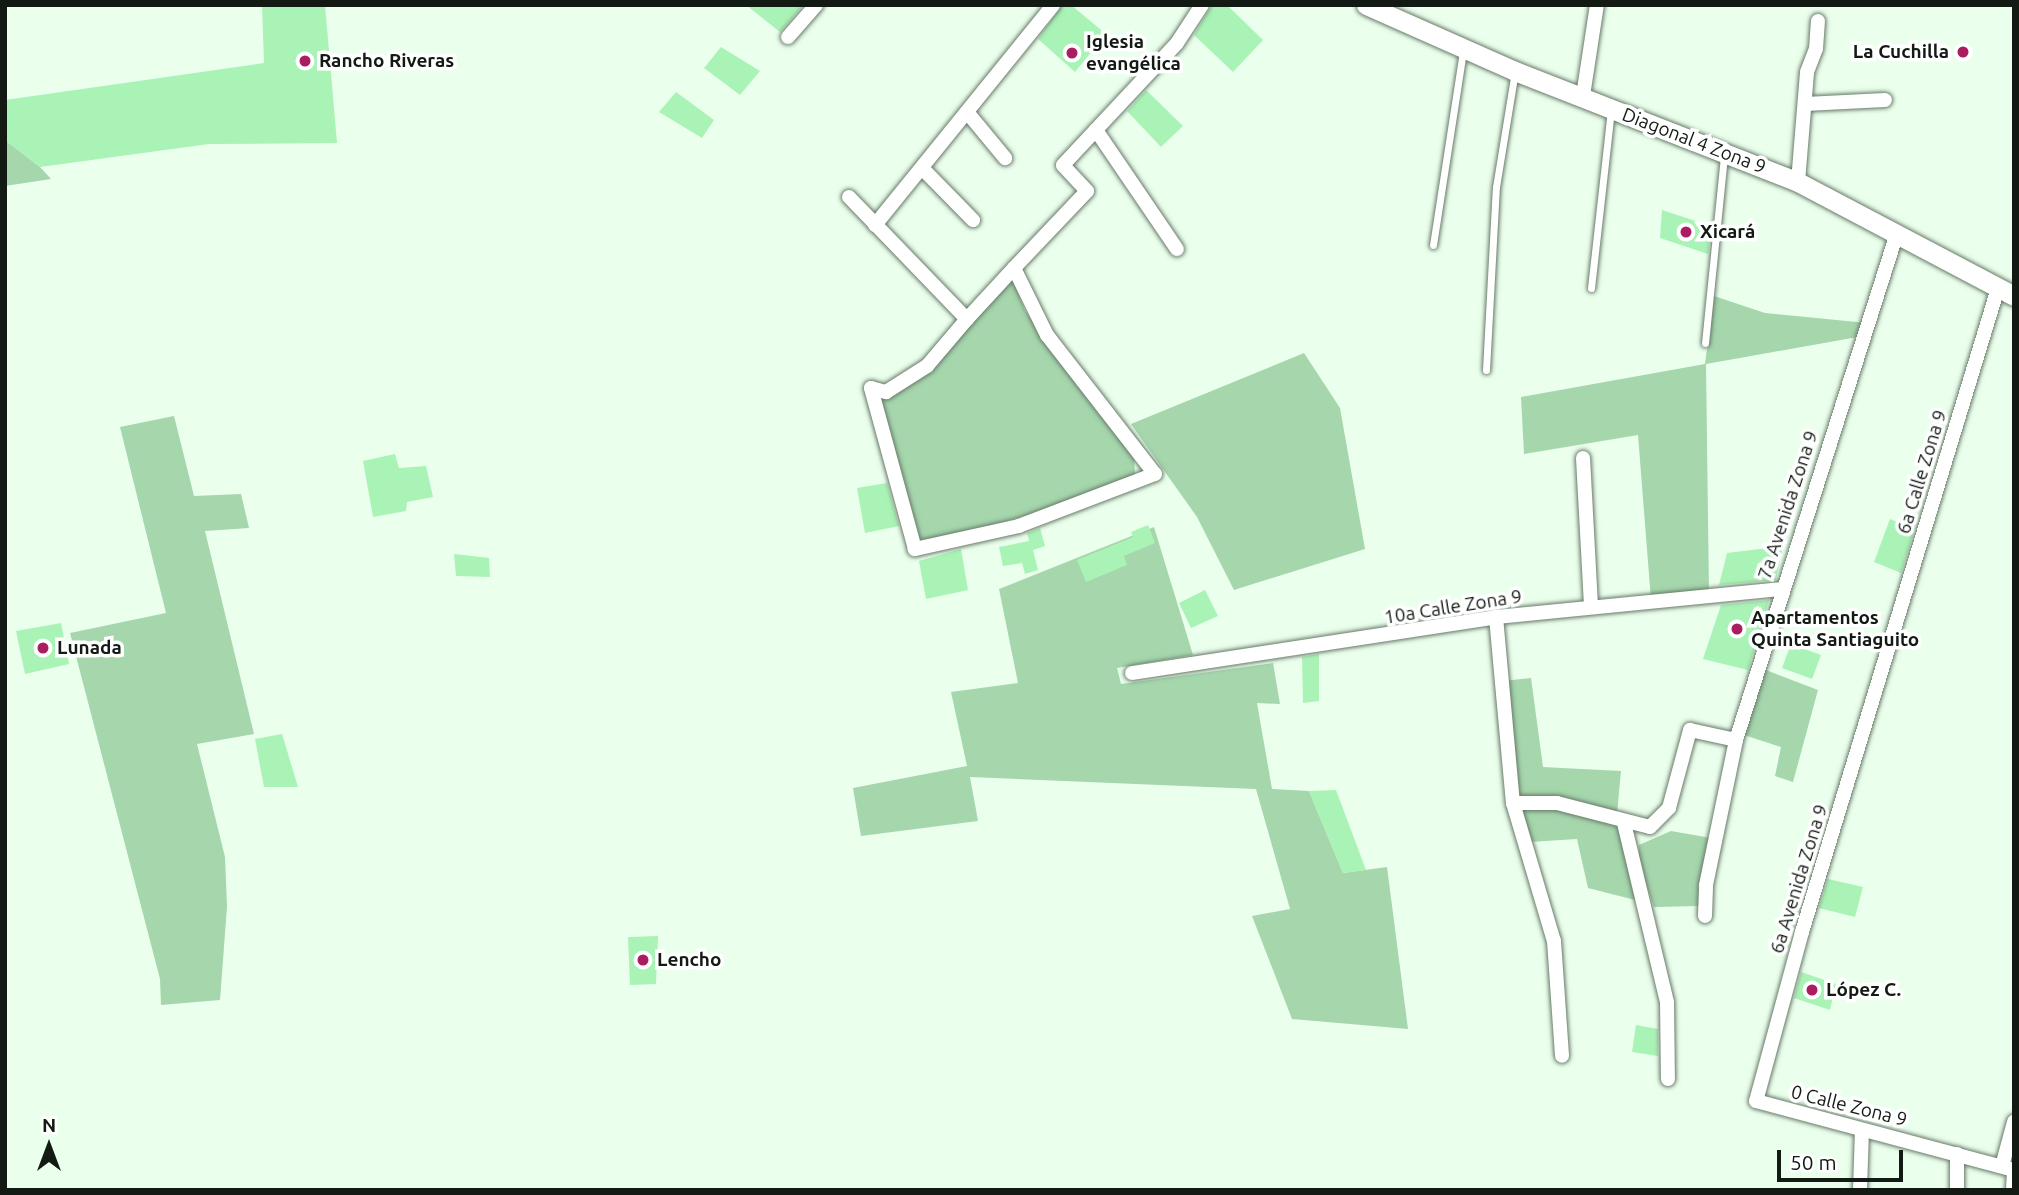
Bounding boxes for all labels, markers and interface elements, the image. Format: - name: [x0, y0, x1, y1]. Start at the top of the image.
- place label: Iglesia evangélica: [1086, 31, 1181, 75]
- place label: La Cuchilla: [1853, 41, 1949, 63]
- marker: La Cuchilla: [1955, 44, 1971, 60]
- marker: Iglesia evangélica: [1064, 45, 1080, 61]
- place label: Rancho Riveras: [319, 50, 454, 72]
- marker: Rancho Riveras: [297, 53, 313, 69]
- street label: Diagonal 4 Zona 9: [1619, 103, 1769, 179]
- place label: Xicará: [1700, 221, 1755, 243]
- marker: Xicará: [1678, 224, 1694, 240]
- street label: 6a Calle Zona 9: [1892, 407, 1952, 537]
- street label: 7a Avenida Zona 9: [1753, 428, 1823, 582]
- street label: 10a Calle Zona 9: [1382, 585, 1524, 629]
- place label: Apartamentos Quinta Santiaguito: [1751, 607, 1919, 651]
- marker: Apartamentos Quinta Santiaguito: [1729, 621, 1745, 637]
- place label: Lunada: [57, 637, 122, 659]
- marker: Lunada: [35, 640, 51, 656]
- street label: 6a Avenida Zona 9: [1765, 802, 1833, 956]
- place label: Lencho: [657, 949, 721, 971]
- marker: Lencho: [635, 952, 651, 968]
- place label: López C.: [1826, 979, 1901, 1001]
- marker: López C.: [1804, 982, 1820, 998]
- street label: 0 Calle Zona 9: [1789, 1081, 1909, 1131]
- north arrow: [14, 1111, 84, 1181]
- text: N: [42, 1114, 56, 1136]
- scale bar: [1781, 1136, 1907, 1180]
- text: 50 m: [1790, 1150, 1837, 1174]

